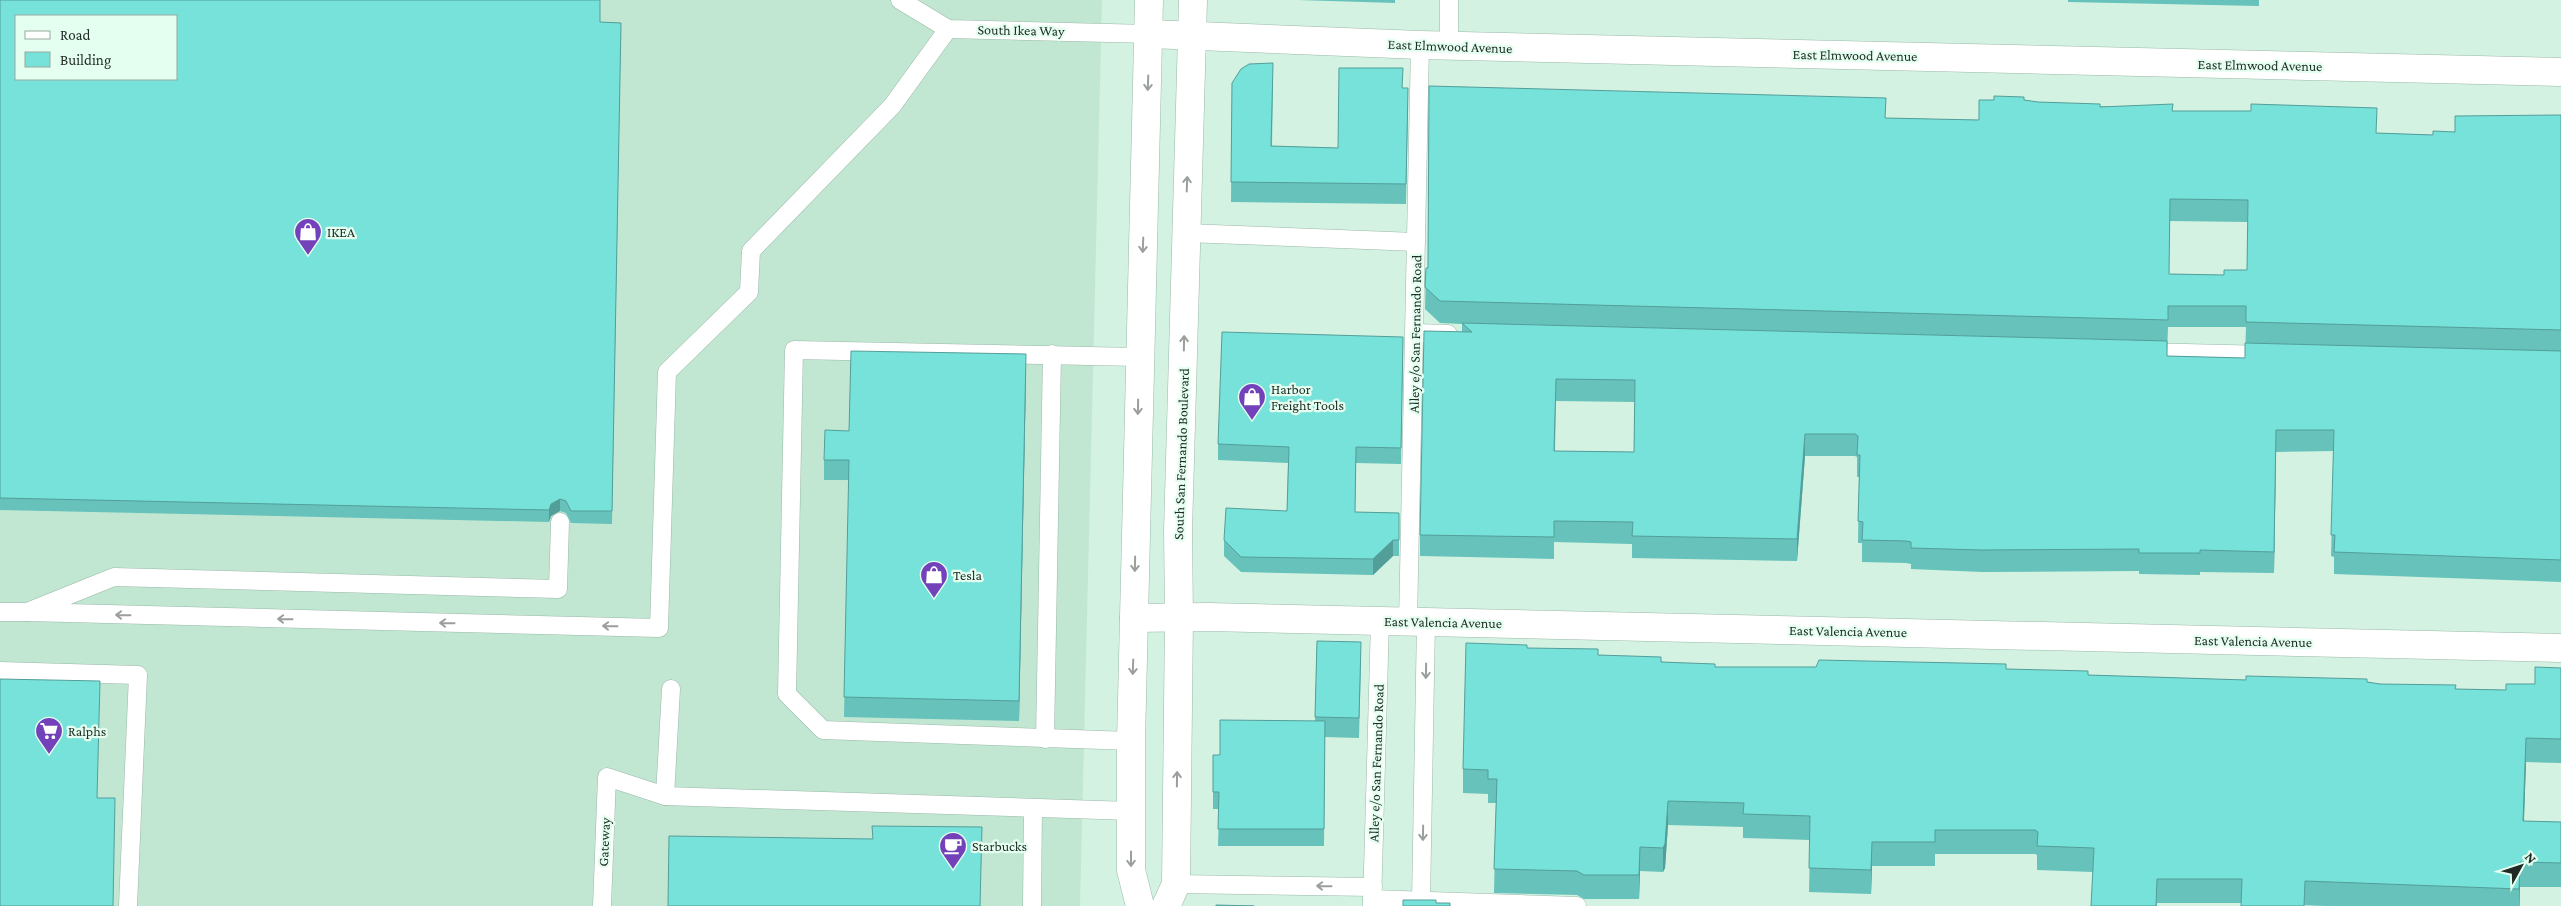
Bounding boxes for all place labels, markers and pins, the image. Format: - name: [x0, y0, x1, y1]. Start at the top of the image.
- shop icon: IKEA: [293, 217, 323, 256]
- place label: IKEA: [327, 224, 355, 240]
- place label: Harbor Freight Tools: [1271, 381, 1344, 413]
- shop icon: Harbor Freight Tools: [1237, 382, 1267, 421]
- shop icon: Tesla: [919, 560, 949, 599]
- place label: Tesla: [953, 567, 982, 583]
- supermarket icon: Ralphs: [34, 716, 64, 755]
- place label: Ralphs: [68, 723, 106, 739]
- cafe icon: Starbucks: [938, 831, 968, 870]
- place label: Starbucks: [972, 838, 1027, 854]

